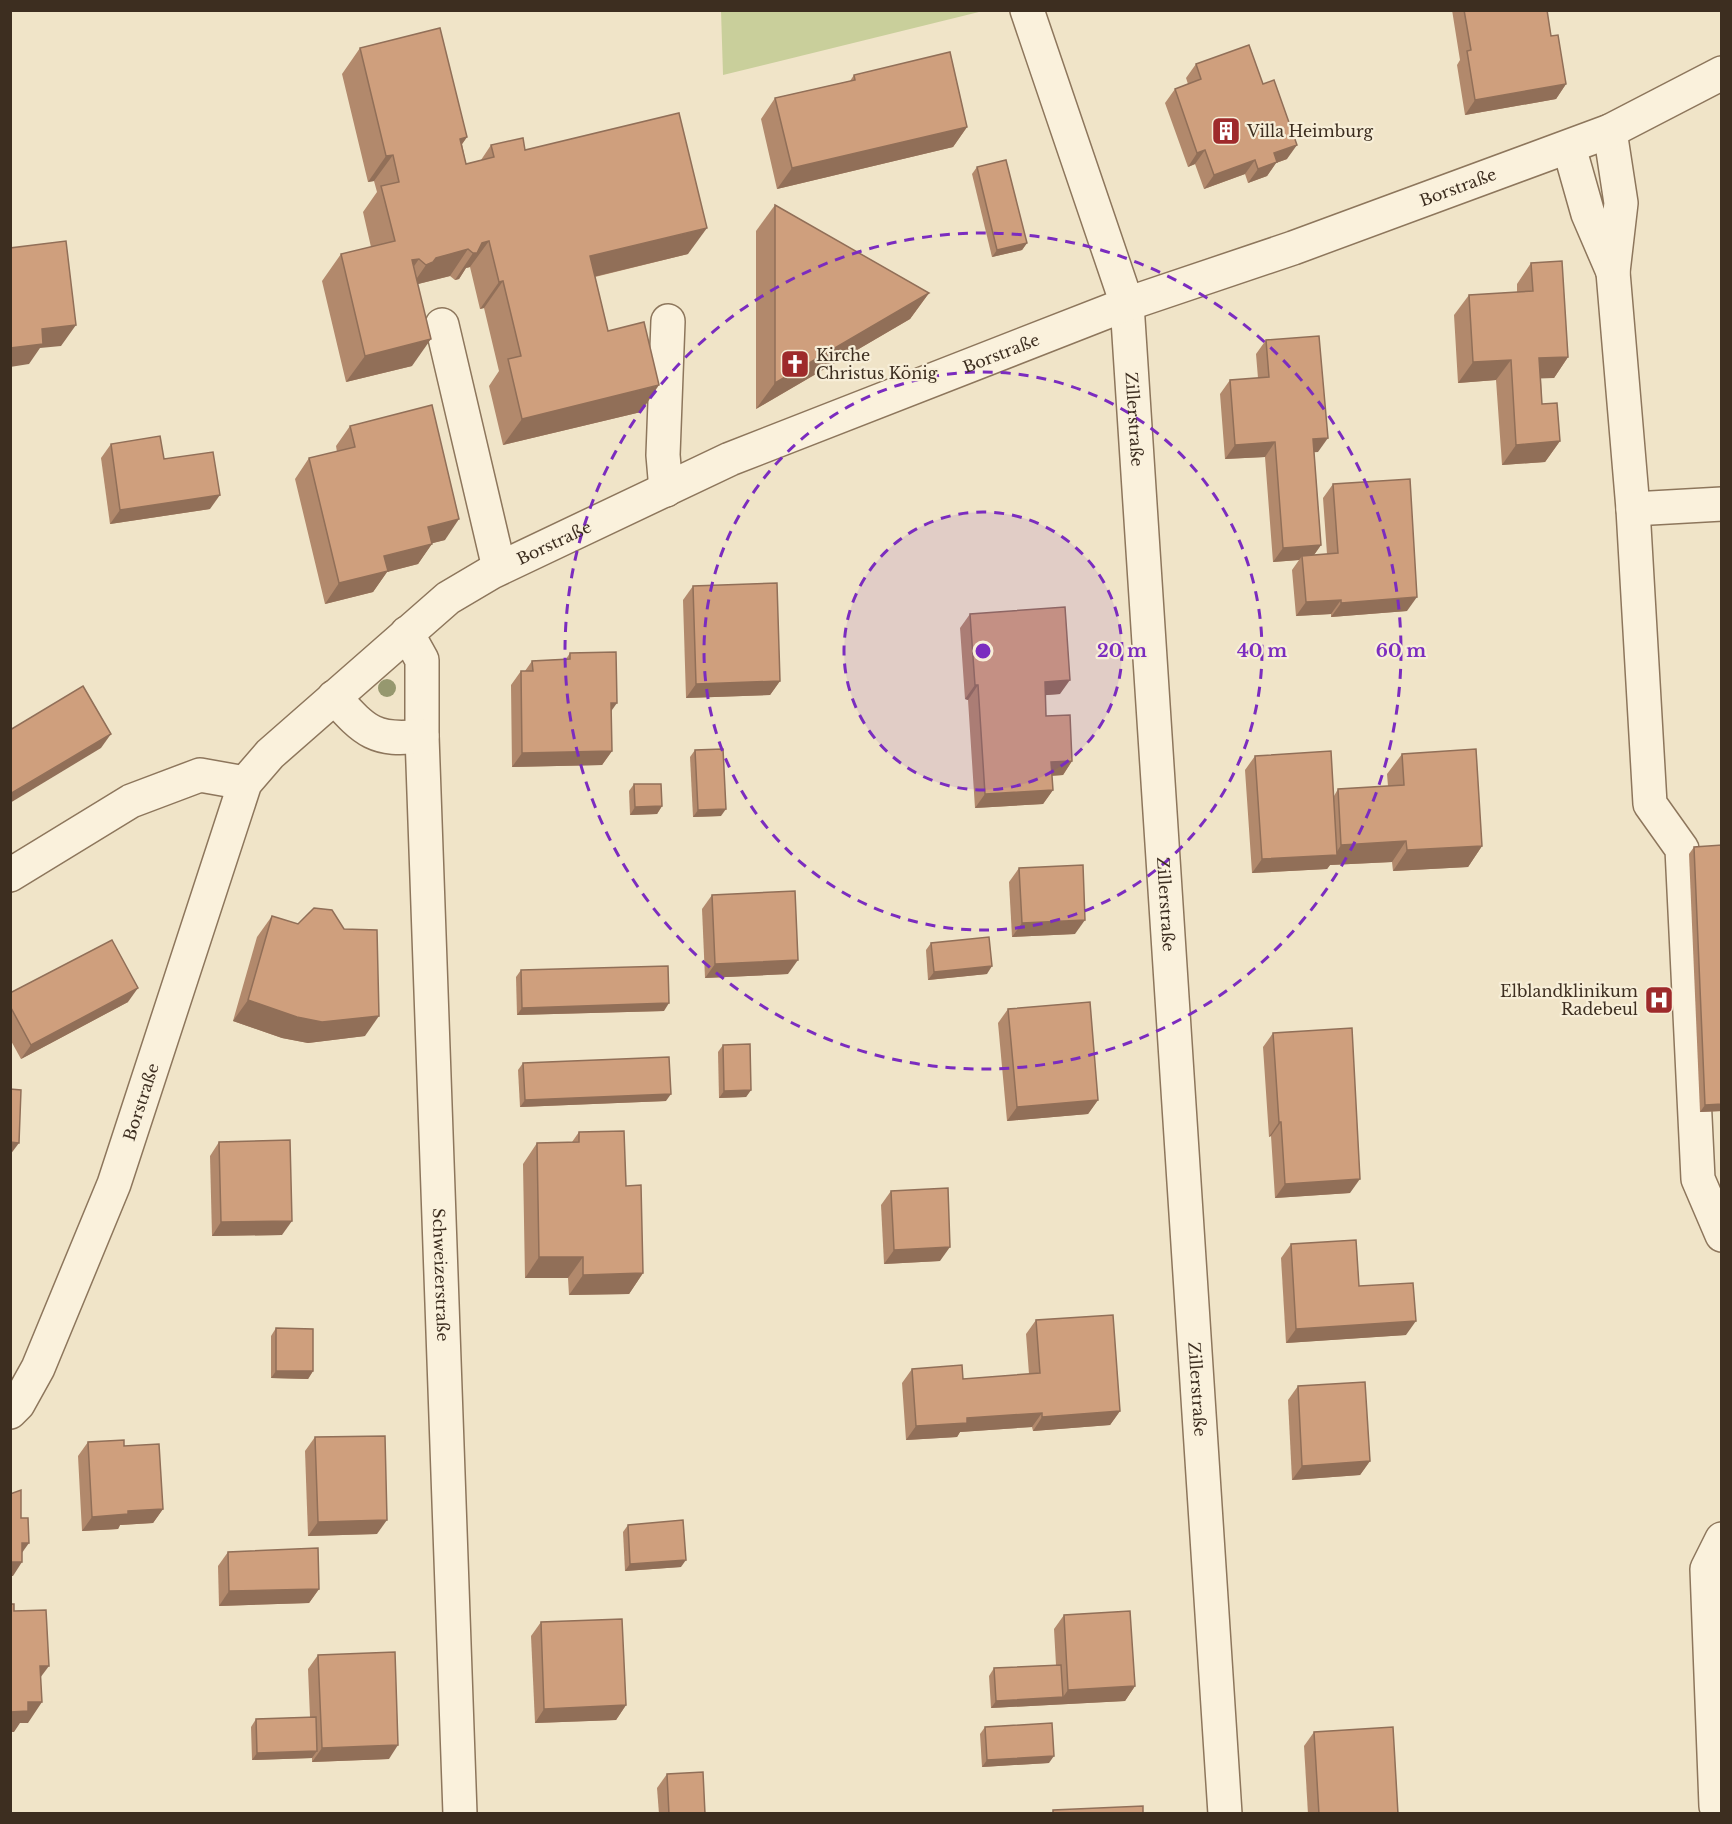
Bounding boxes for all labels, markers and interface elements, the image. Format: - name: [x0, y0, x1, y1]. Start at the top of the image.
- building icon: Villa Heimburg: [1210, 115, 1242, 147]
- place label: Villa Heimburg: [1246, 121, 1374, 141]
- street label: Borstraße: [1417, 164, 1499, 210]
- street label: Borstraße: [960, 329, 1042, 377]
- place label: Kirche Christus König: [816, 345, 938, 383]
- church icon: Kirche Christus König: [779, 348, 811, 380]
- street label: Zillerstraße: [1121, 371, 1148, 467]
- street label: Borstraße: [513, 516, 594, 569]
- text: 20 m: [1097, 640, 1147, 662]
- text: 40 m: [1237, 640, 1287, 662]
- text: 60 m: [1376, 640, 1426, 662]
- centre of rings: [973, 641, 993, 661]
- street label: Zillerstraße: [1153, 856, 1179, 952]
- place label: Elblandklinikum Radebeul: [1500, 981, 1638, 1019]
- hospital icon: Elblandklinikum Radebeul: [1643, 984, 1675, 1016]
- street label: Borstraße: [119, 1061, 163, 1143]
- street label: Schweizerstraße: [429, 1208, 453, 1342]
- street label: Zillerstraße: [1184, 1341, 1210, 1437]

